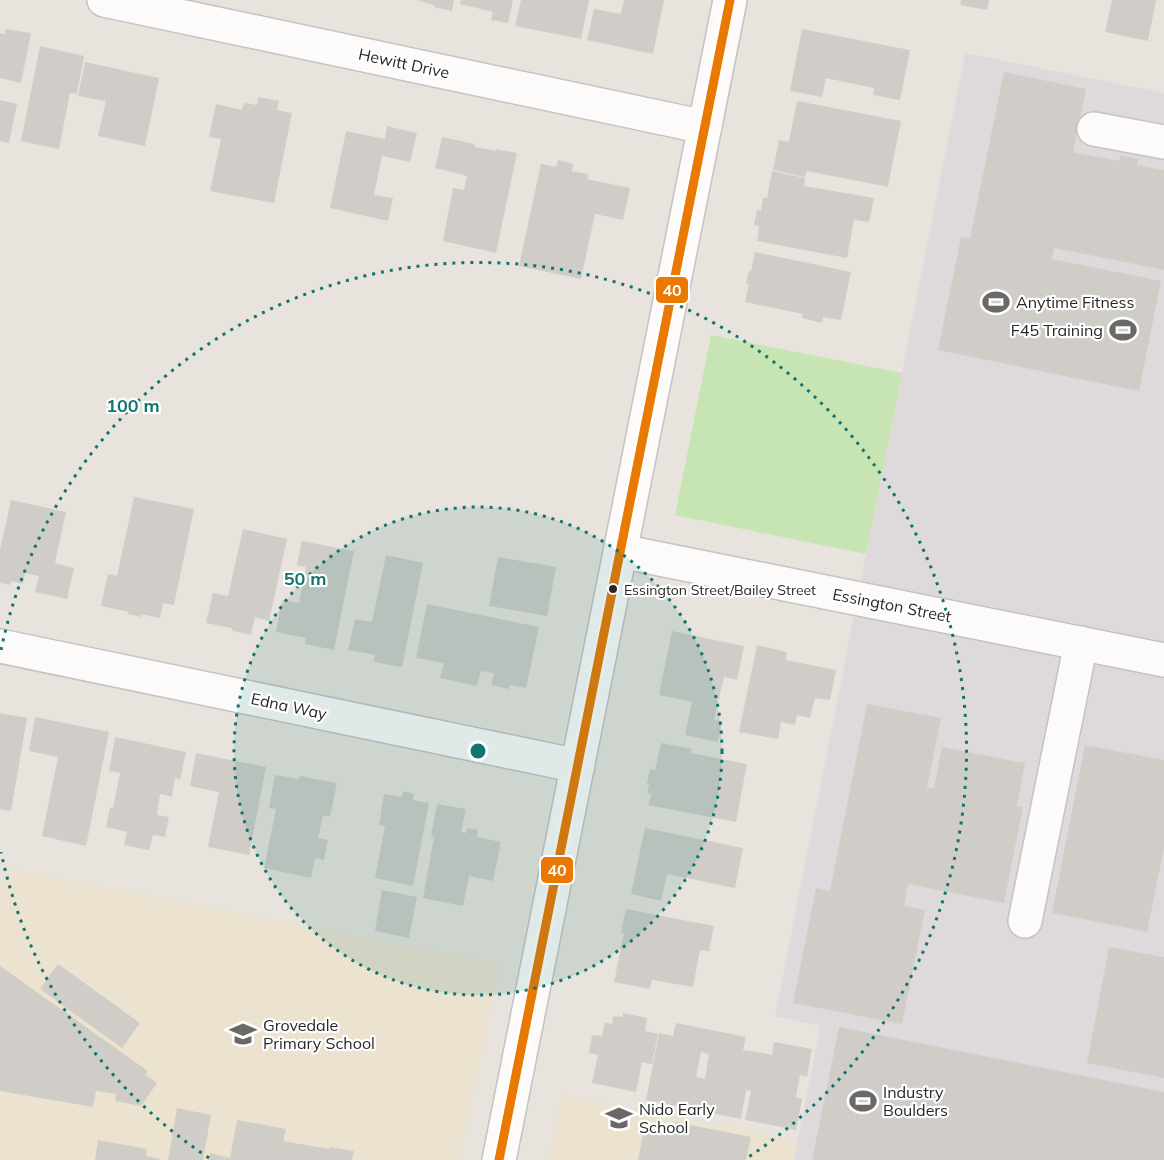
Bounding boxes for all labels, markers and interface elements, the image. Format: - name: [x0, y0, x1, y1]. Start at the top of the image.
- street label: Hewitt Drive: [357, 44, 451, 82]
- line badge: 40: [655, 276, 689, 304]
- text: 40: [662, 280, 682, 300]
- sports icon: Anytime Fitness: [981, 287, 1011, 317]
- place label: Anytime Fitness: [1016, 292, 1134, 312]
- sports icon: F45 Training: [1108, 315, 1138, 345]
- place label: F45 Training: [1011, 320, 1103, 340]
- text: 100 m: [106, 394, 160, 417]
- text: 50 m: [284, 567, 326, 590]
- place label: Essington Street/Bailey Street: [624, 581, 816, 599]
- marker: Essington Street/Bailey Street: [607, 583, 619, 595]
- street label: Essington Street: [831, 584, 953, 626]
- street label: Edna Way: [249, 688, 329, 724]
- centre of rings: [468, 741, 488, 761]
- line badge: 40: [540, 856, 574, 884]
- text: 40: [547, 860, 567, 880]
- place label: Grovedale Primary School: [263, 1015, 375, 1053]
- school or university icon: Grovedale Primary School: [228, 1019, 258, 1049]
- place label: Industry Boulders: [883, 1082, 948, 1120]
- sports icon: Industry Boulders: [848, 1086, 878, 1116]
- place label: Nido Early School: [639, 1099, 715, 1137]
- school or university icon: Nido Early School: [604, 1103, 634, 1133]

